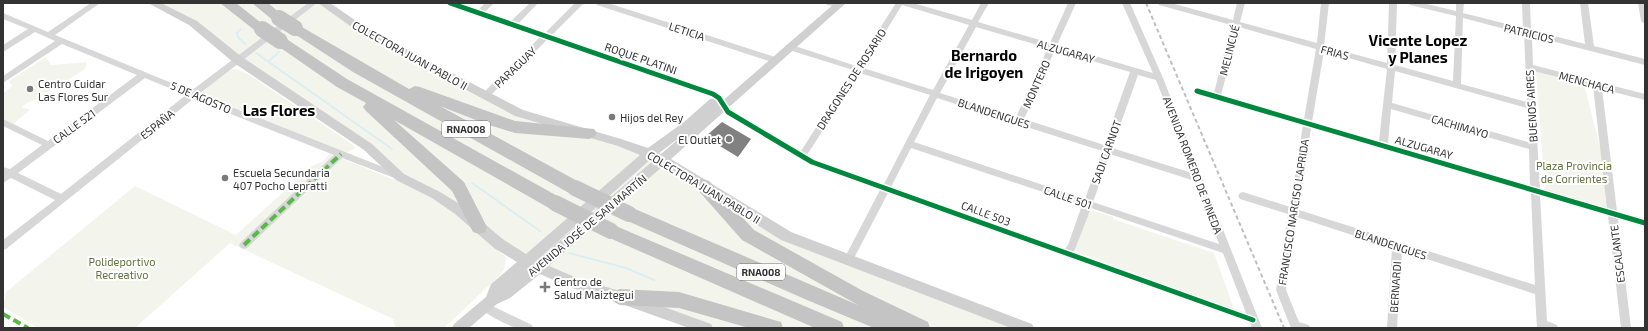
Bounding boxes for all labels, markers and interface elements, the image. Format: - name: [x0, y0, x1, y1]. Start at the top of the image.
- street label: COLECTORA JUAN PABLO II: [350, 18, 470, 92]
- street label: LETICIA: [667, 19, 707, 43]
- street label: PATRICIOS: [1503, 21, 1555, 45]
- street label: MELINCUÉ: [1216, 23, 1242, 77]
- street label: DRAGONES DE ROSARIO: [813, 26, 889, 132]
- district label: Vicente Lopez y Planes: [1369, 31, 1468, 67]
- street label: ALZUGARAY: [1036, 37, 1097, 66]
- street label: ROQUE PLATINI: [603, 40, 679, 77]
- street label: FRIAS: [1319, 42, 1351, 62]
- street label: PARAGUAY: [491, 43, 539, 90]
- district label: Bernardo de Irigoyen: [945, 46, 1023, 82]
- street label: MONTERO: [1020, 58, 1052, 110]
- street label: MENCHACA: [1558, 68, 1616, 96]
- street label: BUENOS AIRES: [1523, 69, 1539, 143]
- place label: Centro Cuidar Las Flores Sur: [38, 77, 109, 103]
- street label: 5 DE AGOSTO: [169, 78, 233, 116]
- marker: Centro Cuidar Las Flores Sur: [25, 84, 35, 94]
- street label: AVENIDA ROMERO DE PINEDA: [1161, 94, 1225, 236]
- street label: BLANDENGUES: [956, 95, 1032, 131]
- district label: Las Flores: [243, 101, 315, 119]
- street label: CALLE 521: [50, 106, 98, 146]
- street label: ESPAÑA: [137, 106, 177, 142]
- place label: Hijos del Rey: [620, 111, 683, 125]
- marker: Hijos del Rey: [607, 112, 617, 122]
- street label: CACHIMAYO: [1430, 112, 1490, 140]
- street label: SADI CARNOT: [1088, 118, 1124, 186]
- road number: RNA008: [442, 121, 490, 137]
- place label: El Outlet: [678, 133, 721, 146]
- street label: ALZUGARAY: [1394, 133, 1455, 162]
- marker: El Outlet: [724, 134, 734, 144]
- street label: FRANCISCO NARCISO LAPRIDA: [1275, 138, 1311, 286]
- street label: COLECTORA JUAN PABLO II: [645, 148, 763, 226]
- park label: Plaza Provincia de Corrientes: [1536, 159, 1612, 185]
- place label: Escuela Secundaria 407 Pocho Lepratti: [233, 166, 330, 192]
- street label: AVENIDA JOSÉ DE SAN MARTÍN: [525, 171, 649, 279]
- marker: Escuela Secundaria 407 Pocho Lepratti: [220, 173, 230, 183]
- street label: CALLE 501: [1042, 183, 1094, 211]
- street label: CALLE 503: [959, 198, 1013, 228]
- street label: ESCALANTE: [1607, 224, 1627, 284]
- street label: BLANDENGUES: [1353, 226, 1429, 262]
- park label: Polideportivo Recreativo: [89, 255, 155, 281]
- street label: BERNARDI: [1387, 261, 1403, 313]
- road number: RNA008: [737, 264, 785, 280]
- place label: Centro de Salud Maiztegui: [554, 275, 634, 301]
- marker: Centro de Salud Maiztegui: [539, 281, 551, 293]

